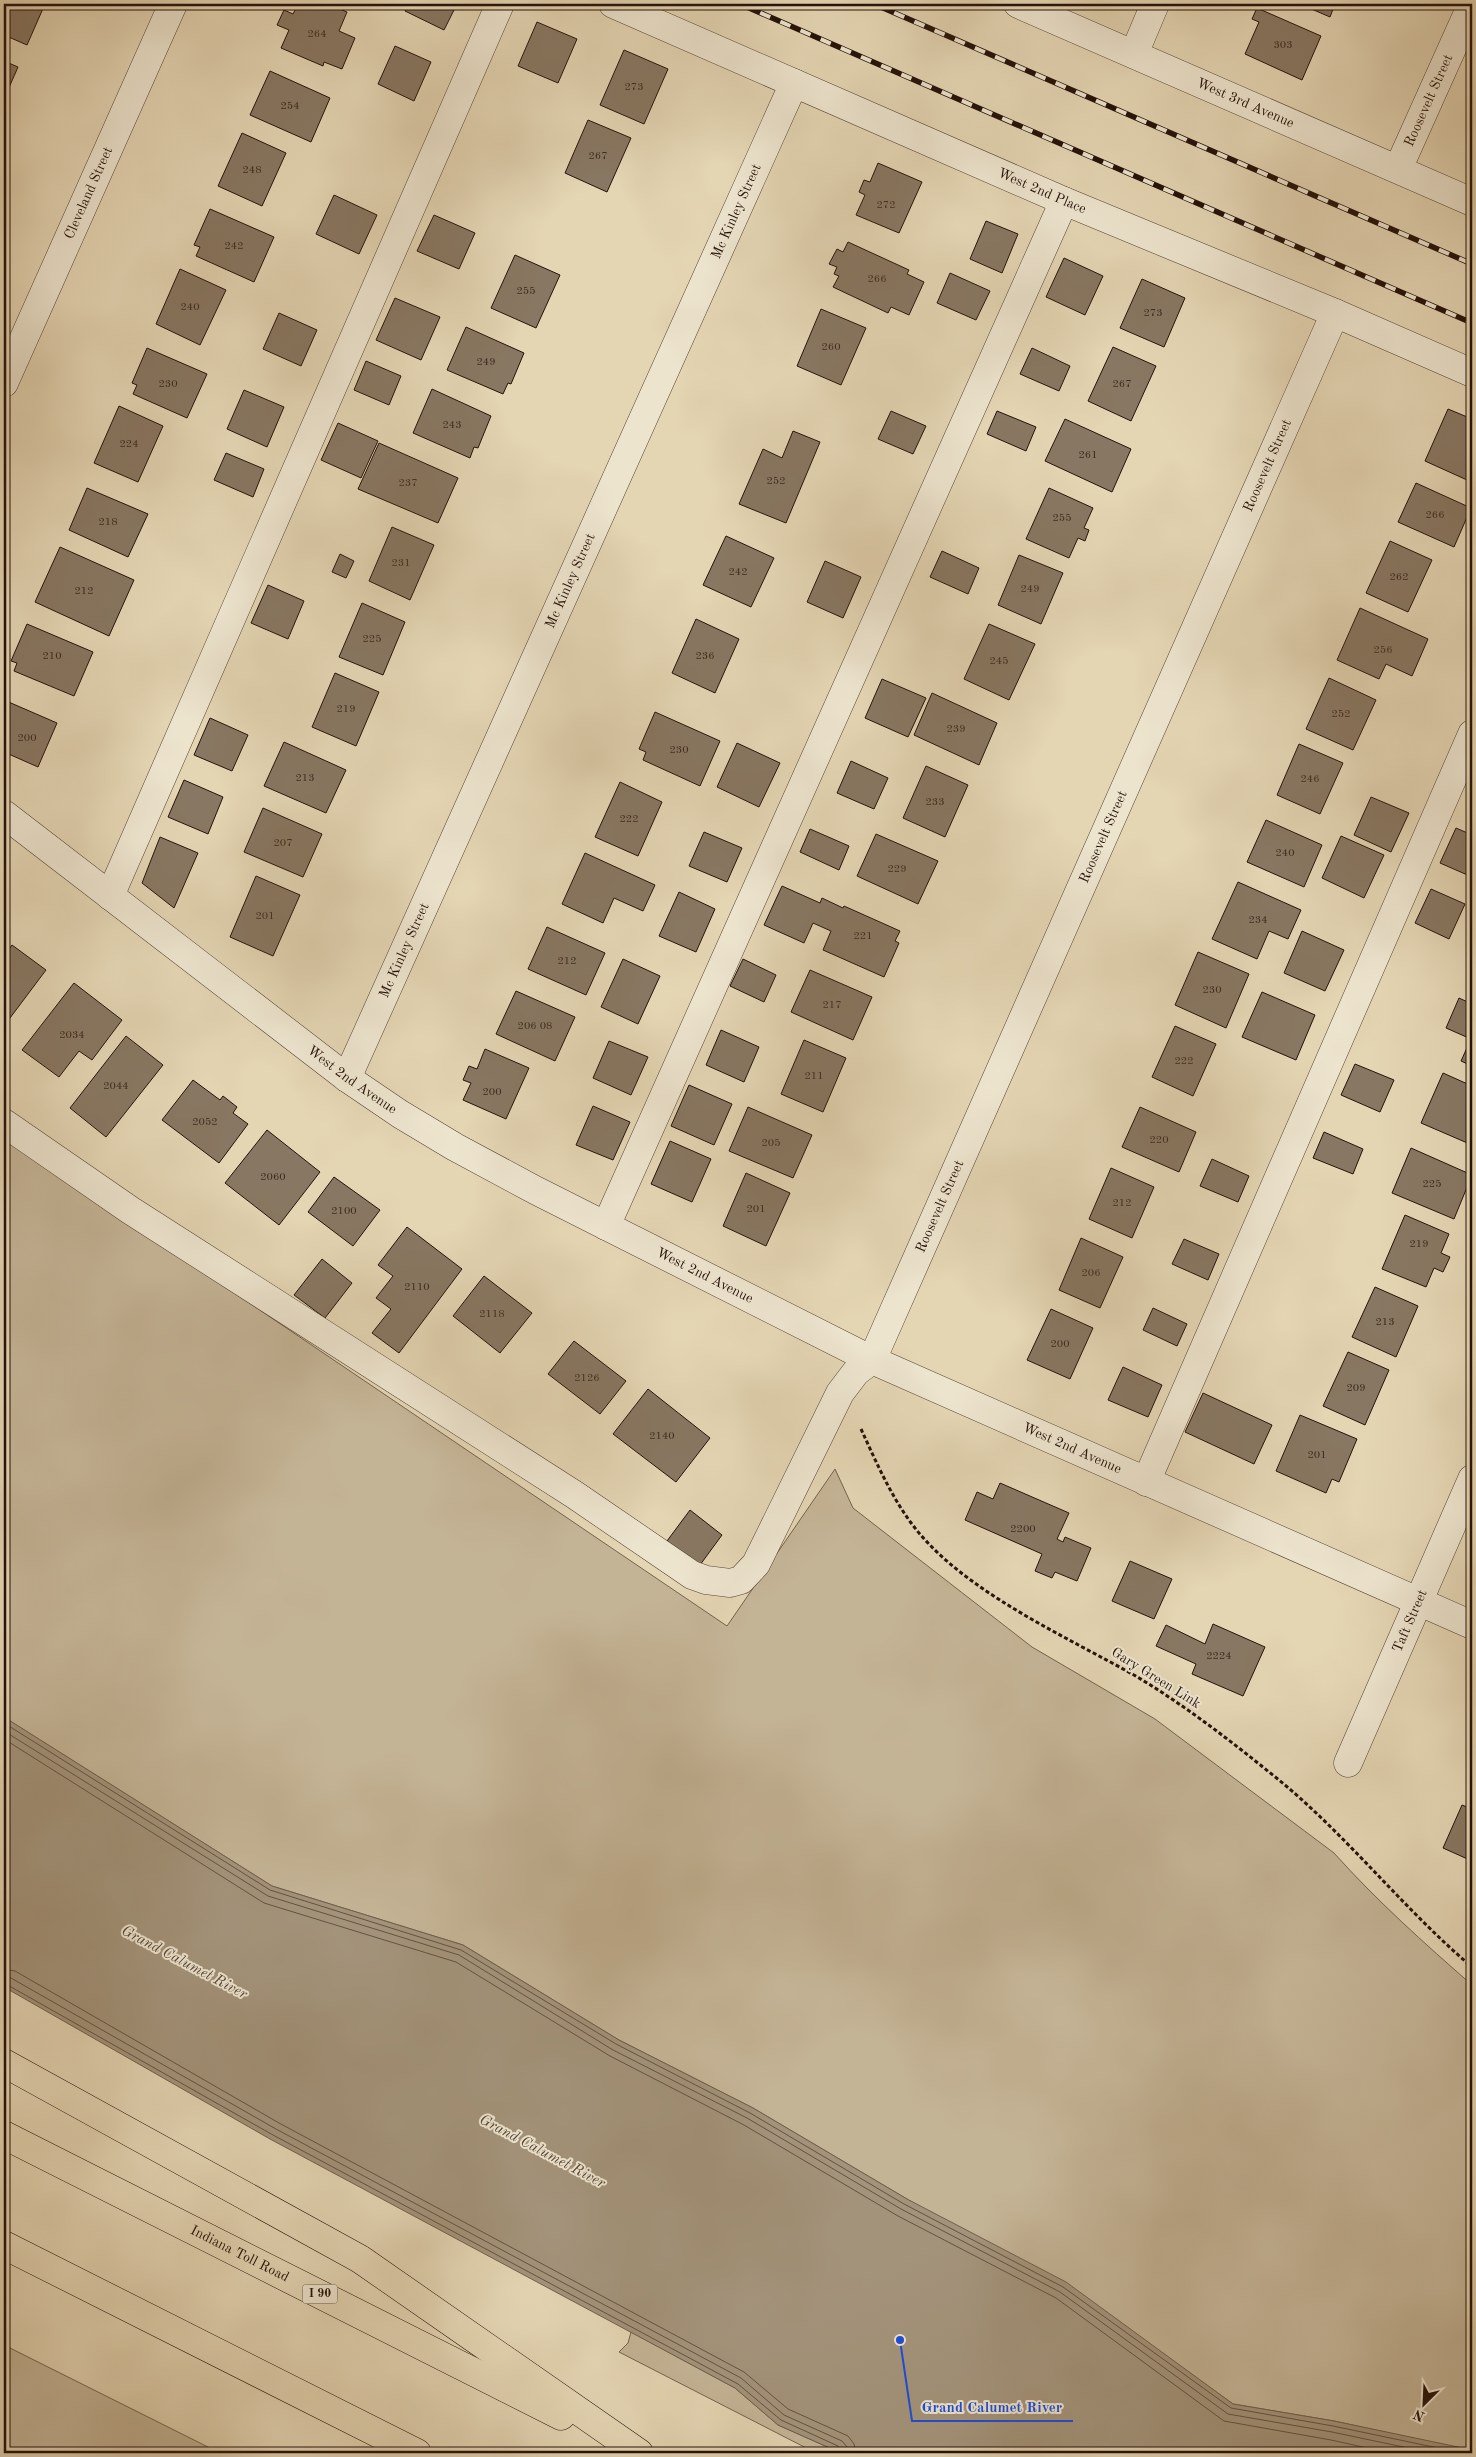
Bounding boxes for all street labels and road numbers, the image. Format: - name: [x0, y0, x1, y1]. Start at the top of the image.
- street label: Roosevelt Street: [1402, 52, 1455, 149]
- street label: West 3rd Avenue: [1195, 76, 1296, 130]
- street label: Cleveland Street: [62, 145, 115, 241]
- street label: Mc Kinley Street: [709, 162, 764, 261]
- street label: West 2nd Place: [996, 166, 1088, 216]
- street label: Roosevelt Street: [1241, 417, 1294, 514]
- street label: Mc Kinley Street: [543, 531, 598, 630]
- street label: Roosevelt Street: [1077, 788, 1130, 885]
- street label: Mc Kinley Street: [377, 901, 432, 1000]
- street label: West 2nd Avenue: [305, 1043, 399, 1117]
- street label: Roosevelt Street: [913, 1158, 966, 1255]
- street label: West 2nd Avenue: [654, 1245, 755, 1306]
- street label: West 2nd Avenue: [1021, 1420, 1124, 1476]
- street label: Taft Street: [1390, 1587, 1430, 1654]
- street label: Gary Green Link: [1109, 1645, 1203, 1711]
- street label: Indiana Toll Road: [188, 2223, 291, 2285]
- road number: I 90: [302, 2284, 338, 2304]

